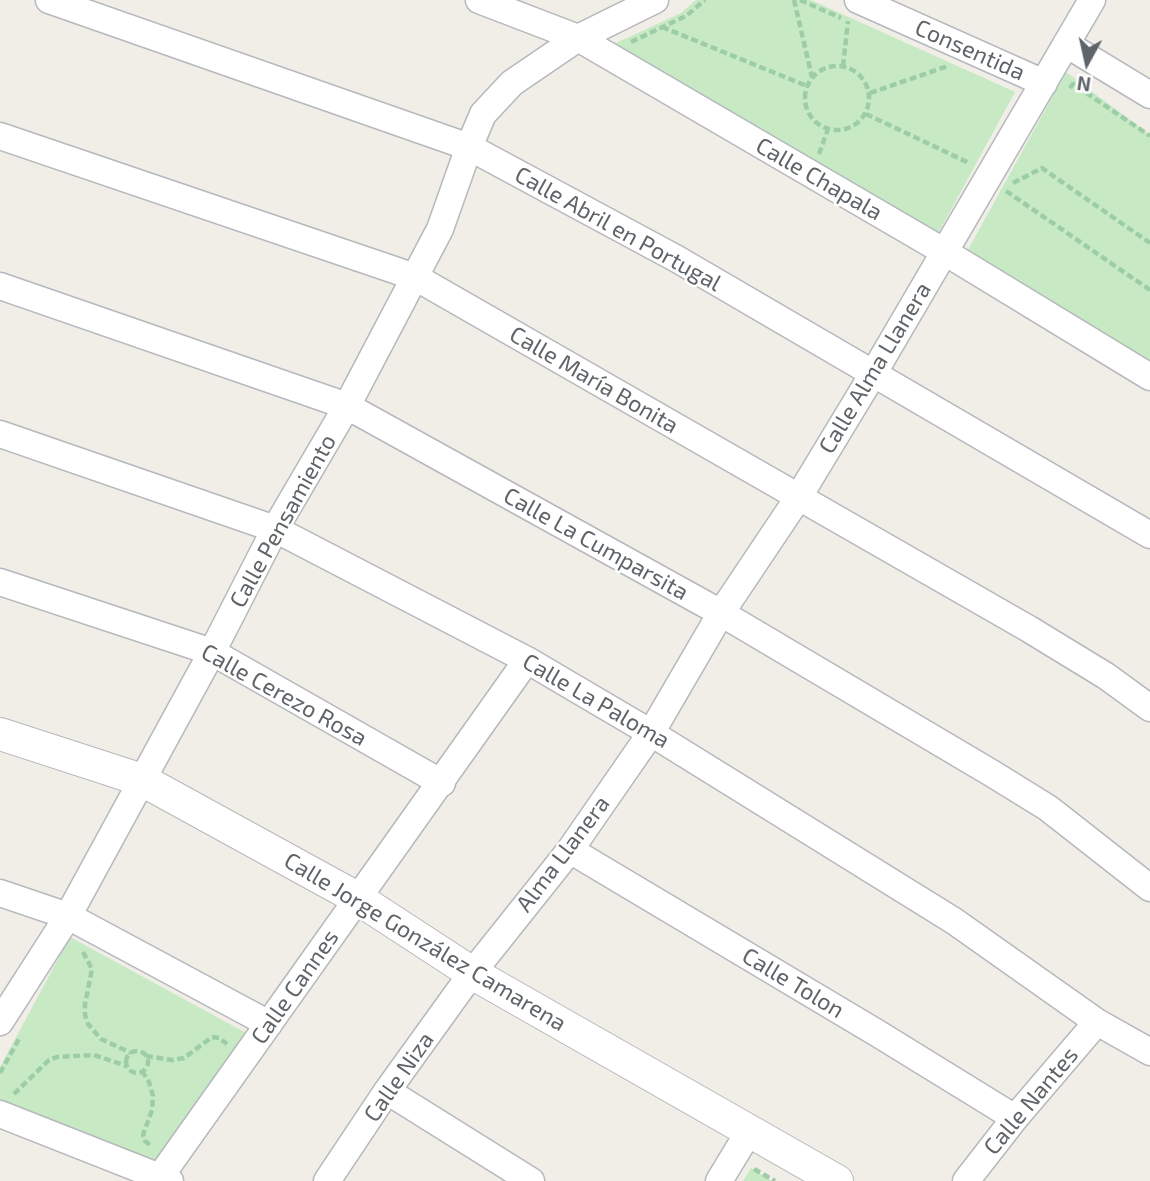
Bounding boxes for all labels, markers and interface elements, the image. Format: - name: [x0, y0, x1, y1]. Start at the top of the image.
- street label: Consentida: [911, 14, 1029, 86]
- north arrow: [1052, 28, 1122, 98]
- text: N: [1076, 72, 1092, 97]
- street label: Calle Chapala: [751, 132, 887, 226]
- street label: Calle Abril en Portugal: [510, 161, 726, 297]
- street label: Calle Alma Llanera: [813, 277, 937, 459]
- street label: Calle María Bonita: [505, 321, 683, 439]
- street label: Calle Pensamiento: [224, 430, 342, 612]
- street label: Calle La Cumparsita: [499, 482, 693, 606]
- street label: Calle Cerezo Rosa: [196, 638, 372, 752]
- street label: Calle La Paloma: [518, 648, 674, 754]
- street label: Alma Llanera: [510, 791, 616, 917]
- street label: Calle Jorge González Camarena: [279, 847, 571, 1037]
- street label: Calle Cannes: [245, 924, 345, 1050]
- street label: Calle Tolon: [737, 942, 849, 1024]
- street label: Calle Niza: [358, 1027, 440, 1127]
- street label: Calle Nantes: [978, 1042, 1084, 1160]

